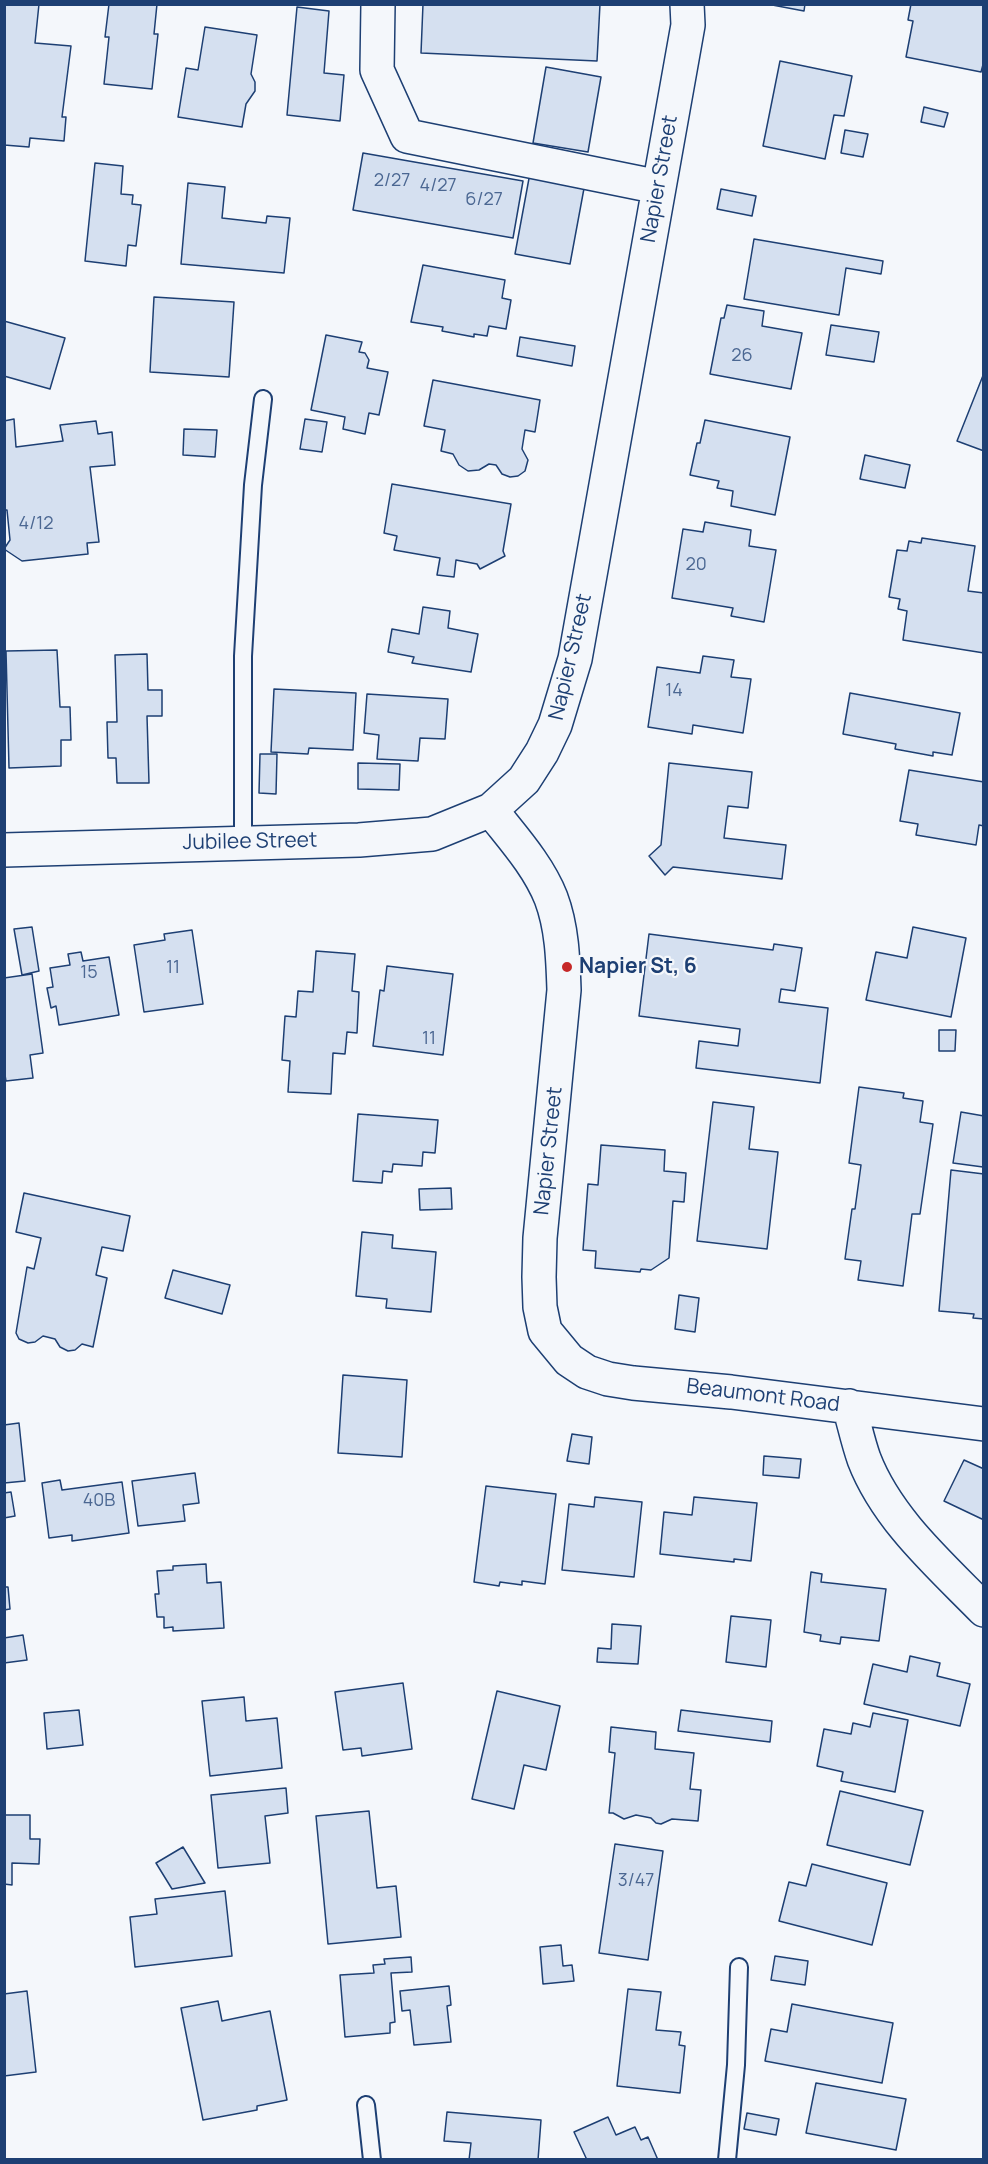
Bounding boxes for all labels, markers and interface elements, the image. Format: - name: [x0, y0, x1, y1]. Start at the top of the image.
- street label: Napier Street: [636, 113, 684, 245]
- house number: 2/27: [374, 170, 410, 192]
- house number: 4/27: [420, 175, 456, 197]
- house number: 6/27: [465, 189, 503, 211]
- house number: 26: [731, 345, 753, 367]
- house number: 4/12: [19, 513, 53, 535]
- house number: 20: [685, 554, 707, 576]
- street label: Napier Street: [544, 591, 598, 723]
- house number: 14: [665, 680, 683, 702]
- street label: Jubilee Street: [182, 828, 318, 856]
- place label: Napier St, 6: [579, 954, 697, 980]
- house number: 11: [166, 957, 180, 979]
- marker: Napier St, 6: [560, 960, 574, 974]
- house number: 15: [80, 962, 98, 984]
- house number: 11: [422, 1028, 436, 1050]
- street label: Napier Street: [530, 1085, 568, 1217]
- street label: Beaumont Road: [685, 1374, 841, 1418]
- house number: 40B: [83, 1490, 115, 1512]
- house number: 3/47: [618, 1870, 654, 1892]

